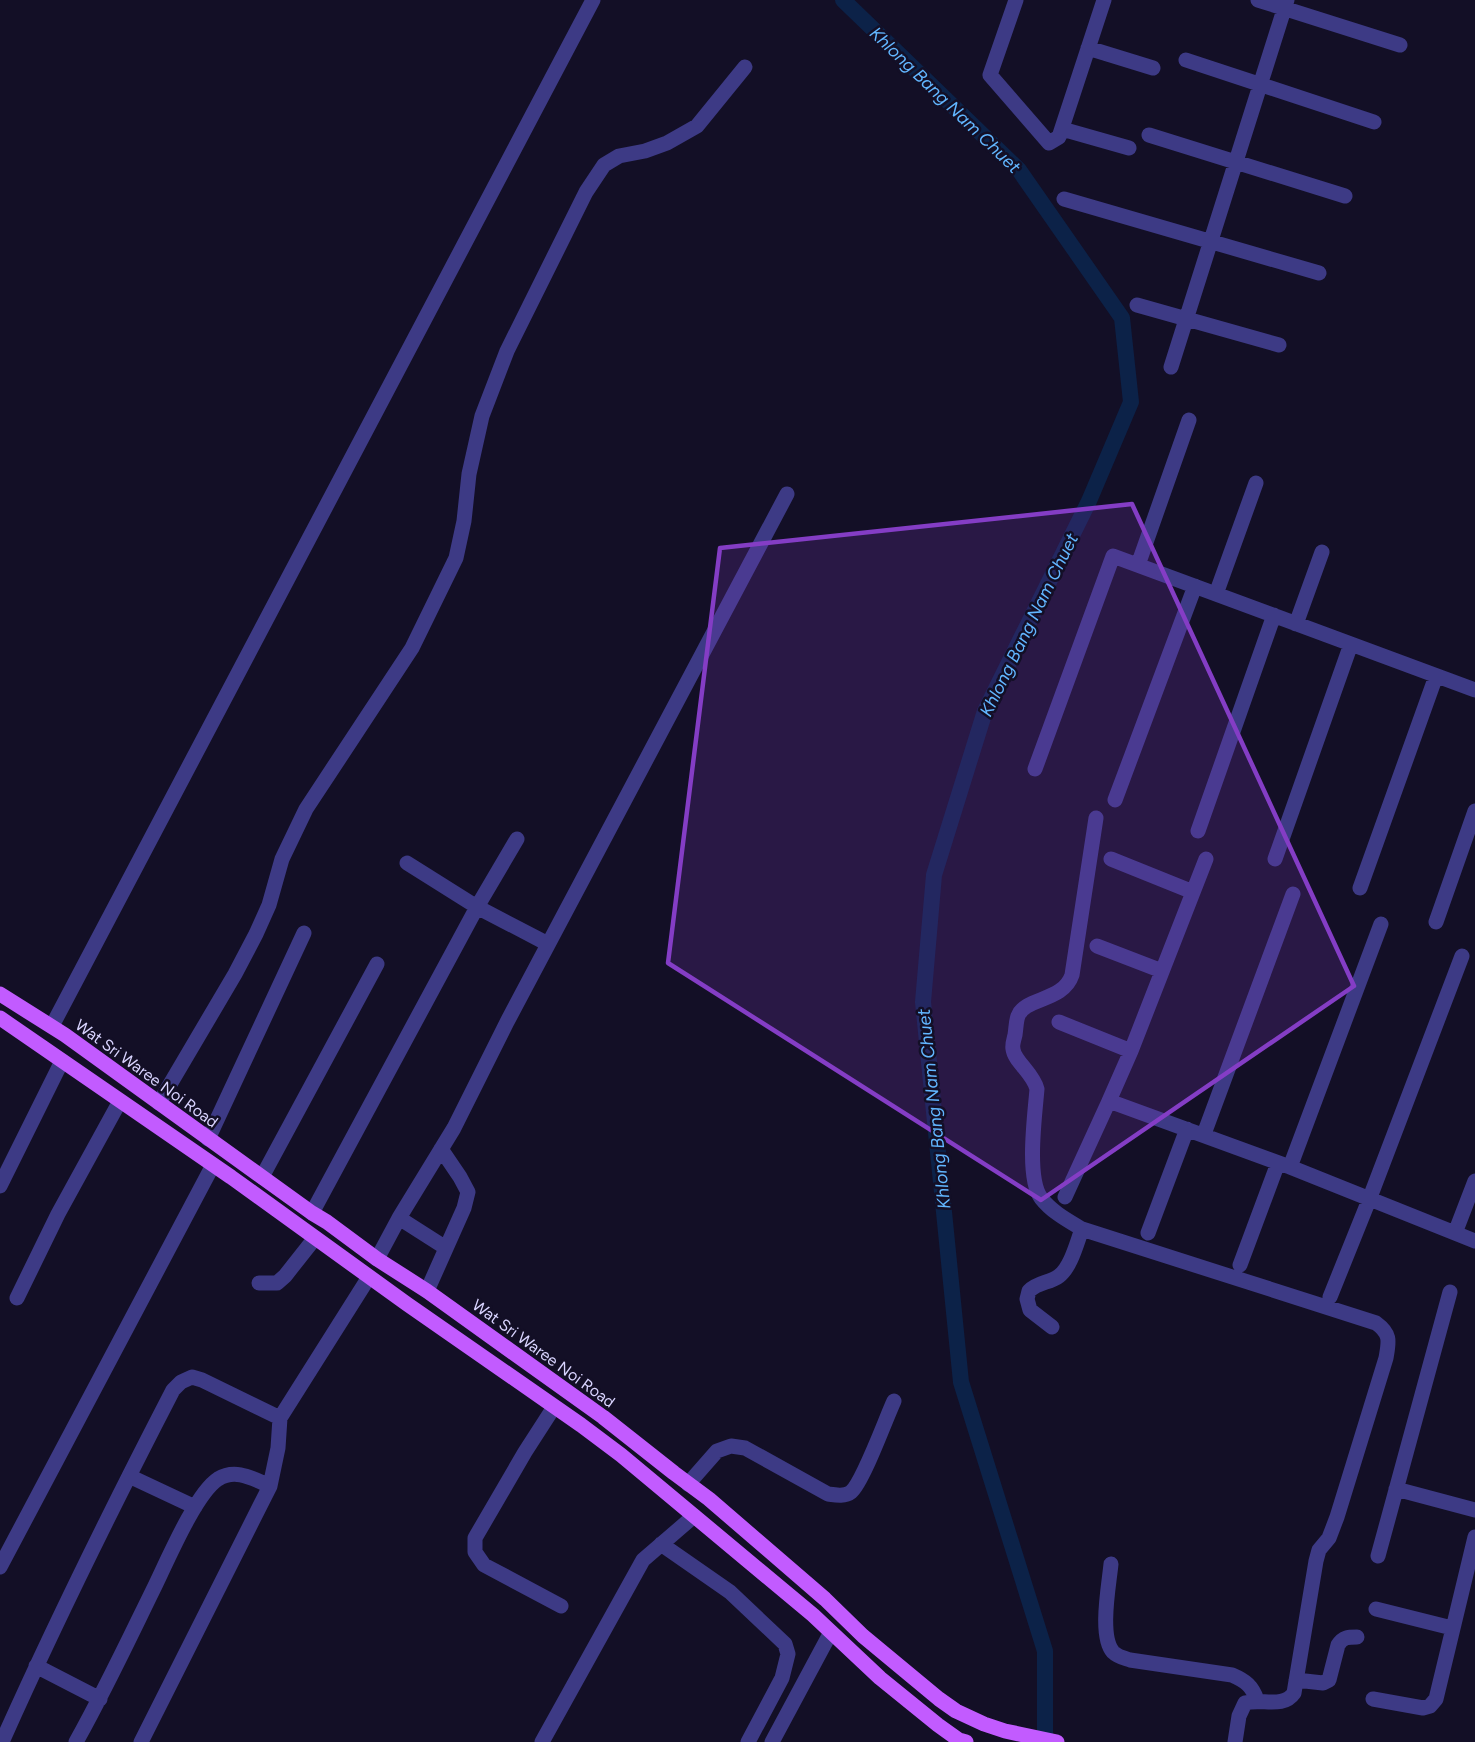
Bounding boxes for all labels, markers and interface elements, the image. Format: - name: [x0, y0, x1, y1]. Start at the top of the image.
- water label: Khlong Bang Nam Chuet: [865, 22, 1025, 178]
- water label: Khlong Bang Nam Chuet: [975, 530, 1083, 720]
- water label: Khlong Bang Nam Chuet: [913, 1008, 955, 1210]
- street label: Wat Sri Waree Noi Road: [72, 1015, 222, 1132]
- street label: Wat Sri Waree Noi Road: [469, 1295, 619, 1412]

